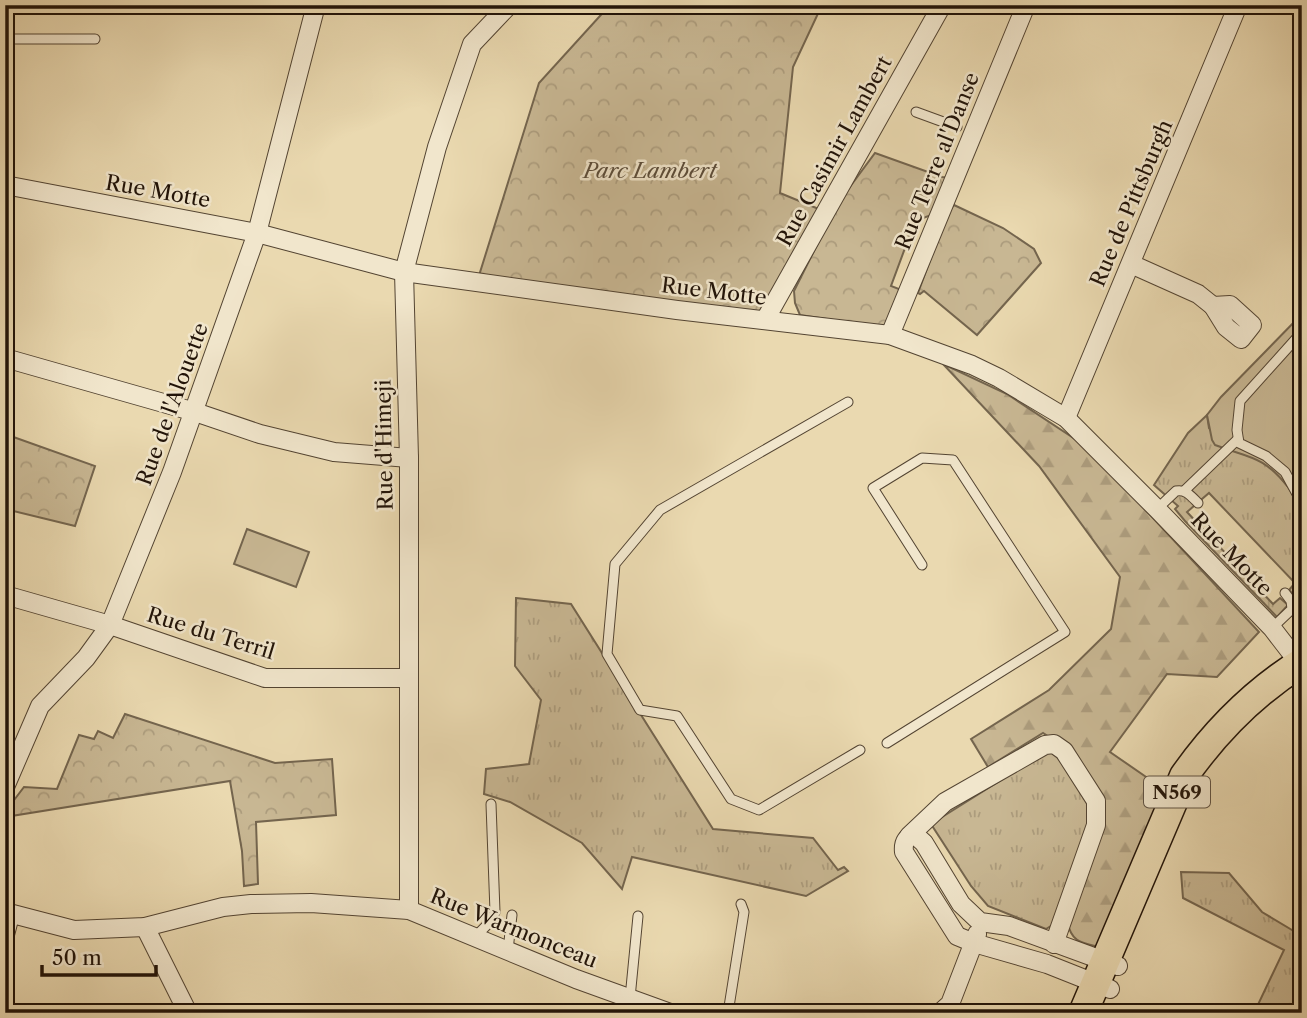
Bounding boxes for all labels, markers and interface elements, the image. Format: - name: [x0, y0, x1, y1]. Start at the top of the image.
- street label: Rue Casimir Lambert: [771, 51, 897, 250]
- street label: Rue Terre al'Danse: [890, 69, 984, 253]
- street label: Rue de Pittsburgh: [1085, 116, 1177, 290]
- park label: Parc Lambert: [581, 158, 718, 183]
- street label: Rue Motte: [104, 170, 212, 212]
- street label: Rue Motte: [660, 272, 768, 310]
- street label: Rue de l'Alouette: [131, 319, 213, 489]
- street label: Rue d'Himeji: [370, 379, 398, 511]
- street label: Rue Motte: [1186, 507, 1278, 601]
- street label: Rue du Terril: [144, 602, 278, 664]
- road number: N569: [1144, 776, 1210, 807]
- street label: Rue Warmonceau: [427, 883, 601, 973]
- scale bar: [42, 934, 156, 978]
- text: 50 m: [52, 945, 102, 970]

